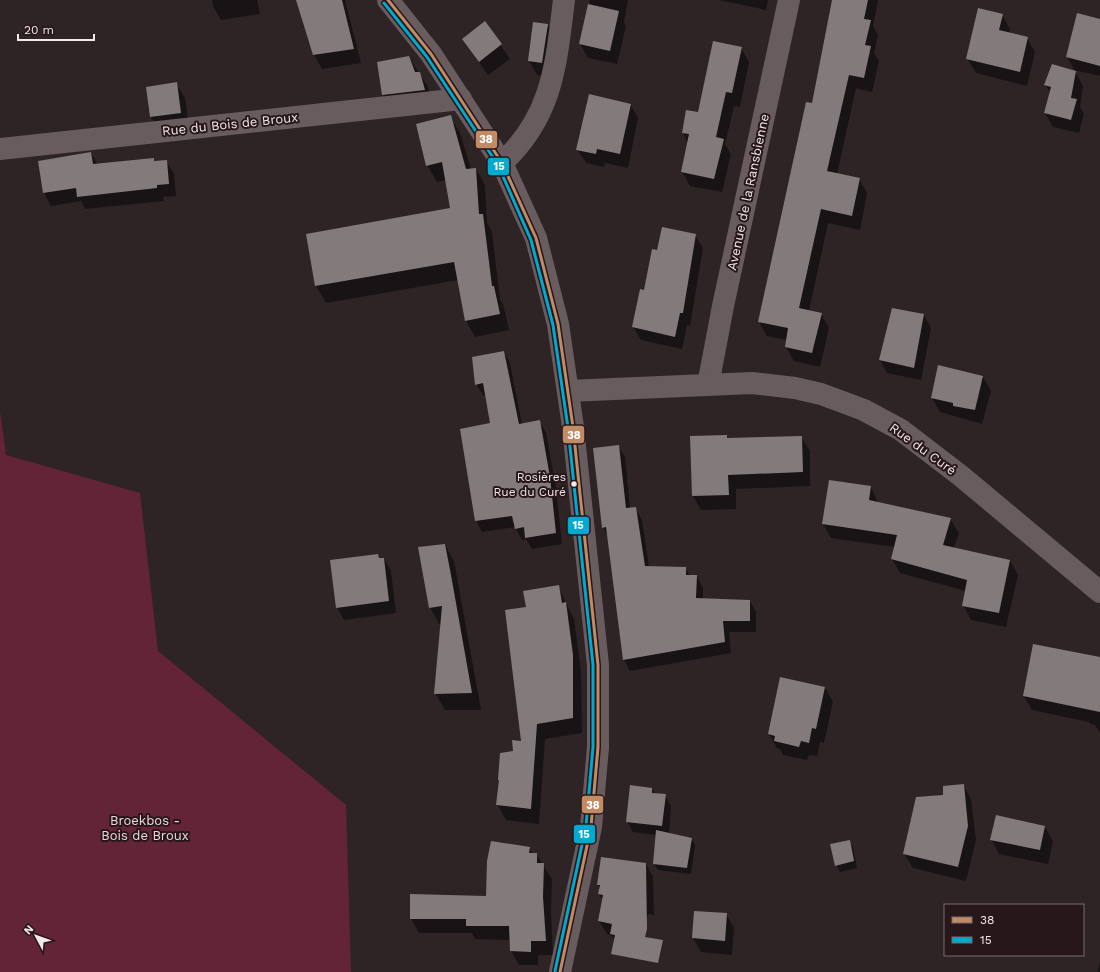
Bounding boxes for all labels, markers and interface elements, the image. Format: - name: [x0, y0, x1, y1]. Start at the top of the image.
- scale bar: [18, 16, 94, 42]
- text: 20 m: [24, 23, 54, 37]
- street label: Rue du Bois de Broux: [161, 109, 299, 139]
- street label: Avenue de la Ransbienne: [724, 112, 772, 272]
- line badge: 38: [475, 130, 498, 149]
- text: 38: [479, 133, 493, 146]
- line badge: 15: [487, 157, 510, 176]
- text: 15: [493, 160, 505, 173]
- street label: Rue du Curé: [887, 420, 959, 478]
- line badge: 38: [562, 425, 585, 444]
- text: 38: [567, 429, 581, 442]
- place label: Rosières Rue du Curé: [493, 470, 566, 499]
- marker: Rosières Rue du Curé: [569, 479, 579, 489]
- line badge: 15: [567, 516, 590, 535]
- text: 15: [572, 519, 584, 532]
- line badge: 38: [581, 795, 604, 814]
- text: 38: [586, 799, 600, 812]
- park label: Broekbos - Bois de Broux: [101, 813, 189, 843]
- line badge: 15: [573, 824, 596, 844]
- text: 15: [578, 828, 590, 841]
- legend: [944, 904, 1084, 956]
- text: 38: [980, 913, 994, 927]
- north arrow: [16, 916, 56, 956]
- text: N: [21, 922, 36, 937]
- text: 15: [980, 933, 992, 947]

